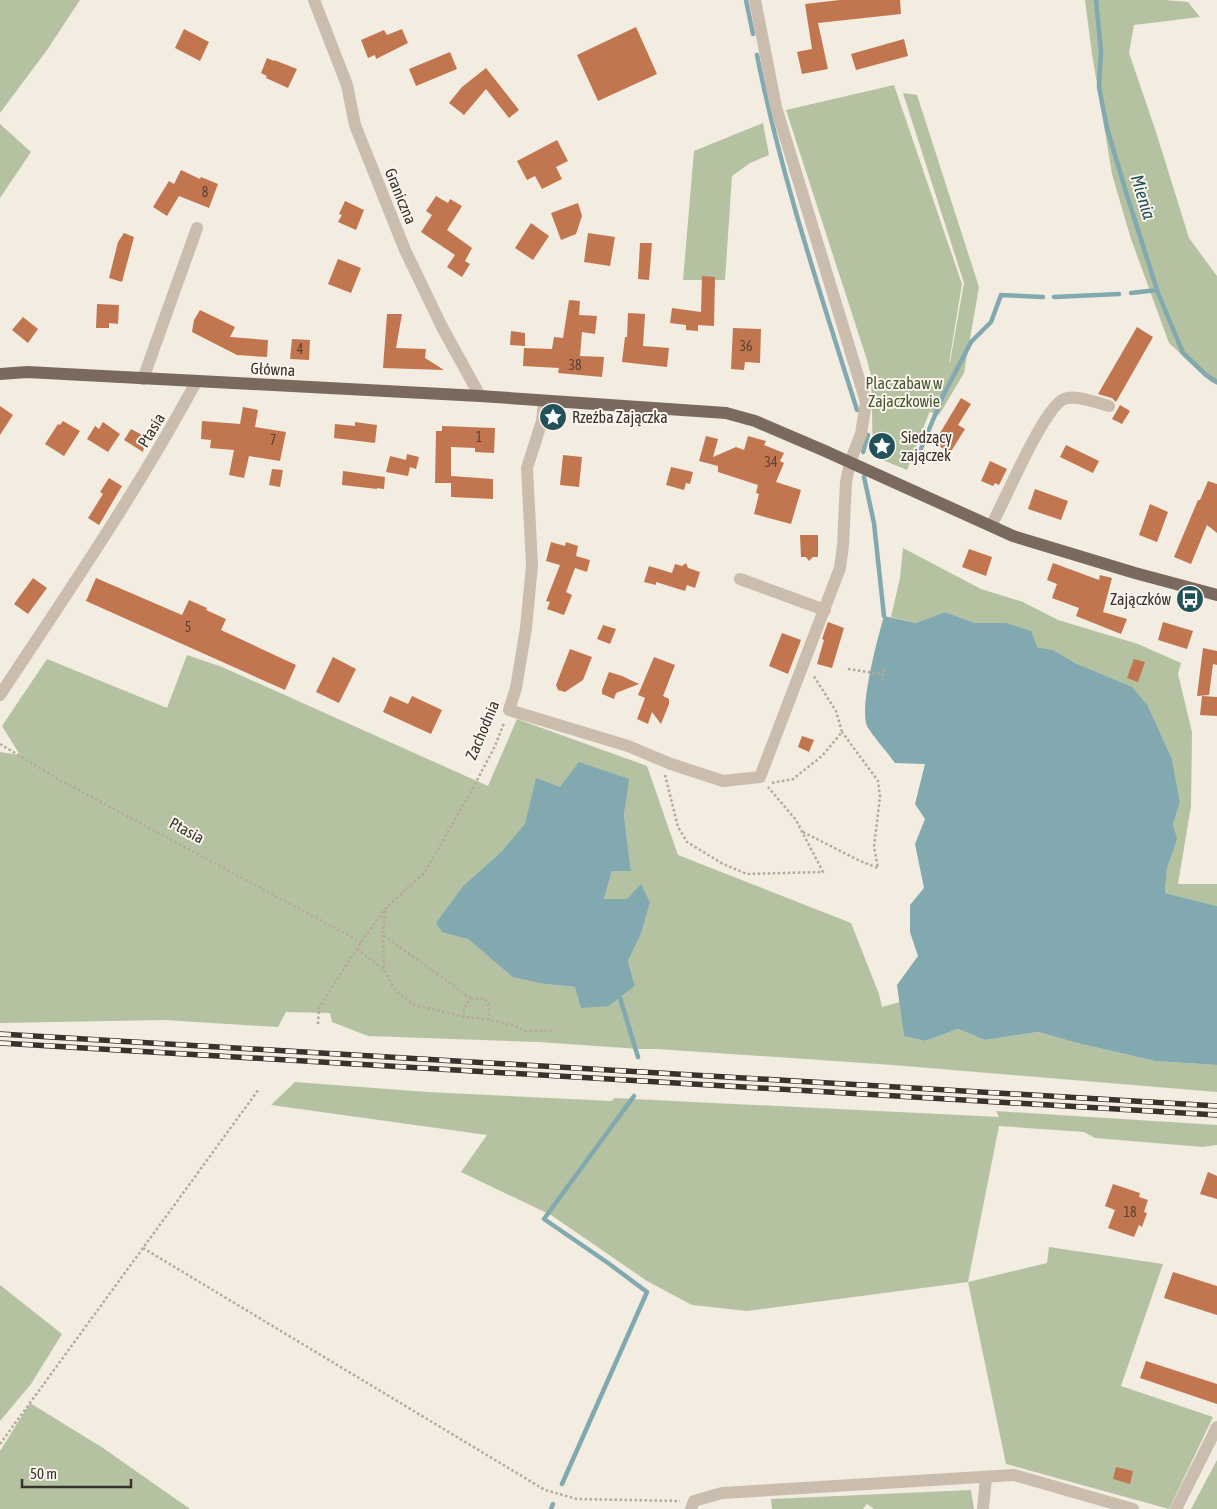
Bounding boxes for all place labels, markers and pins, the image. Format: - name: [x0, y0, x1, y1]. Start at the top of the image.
- place icon: Rzeźba Zajączka: [538, 402, 568, 432]
- place label: Rzeźba Zajączka: [572, 408, 668, 427]
- place label: Siedzący zajączek: [901, 428, 952, 465]
- place icon: Siedzący zajączek: [867, 431, 897, 461]
- bus stop icon: Zajączków: [1175, 584, 1205, 614]
- place label: Zajączków: [1110, 590, 1171, 609]

